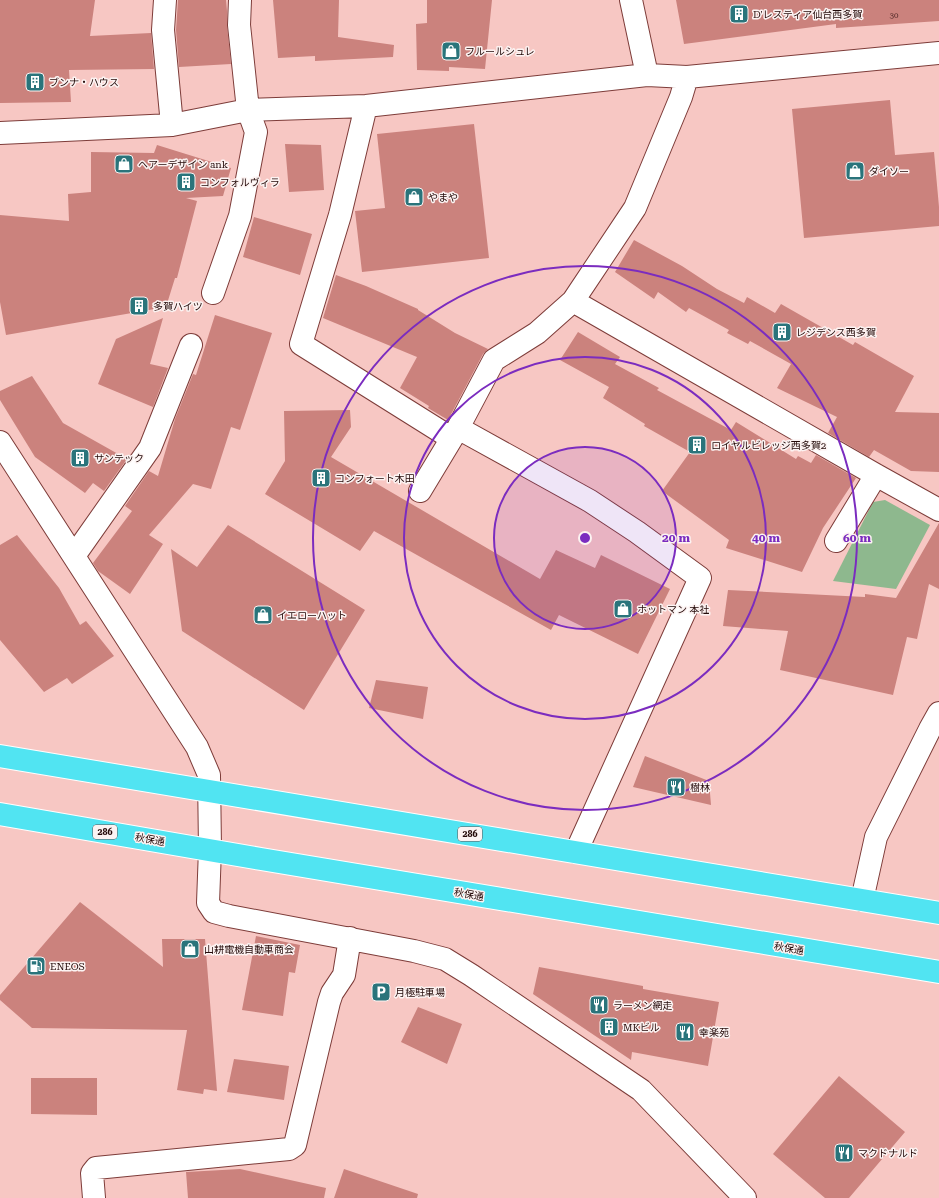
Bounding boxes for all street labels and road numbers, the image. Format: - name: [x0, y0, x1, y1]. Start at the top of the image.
- road number: 286: [93, 825, 117, 839]
- road number: 286: [458, 827, 482, 841]
- street label: 秋保通: [134, 831, 166, 848]
- street label: 秋保通: [453, 886, 485, 903]
- street label: 秋保通: [773, 940, 805, 957]

